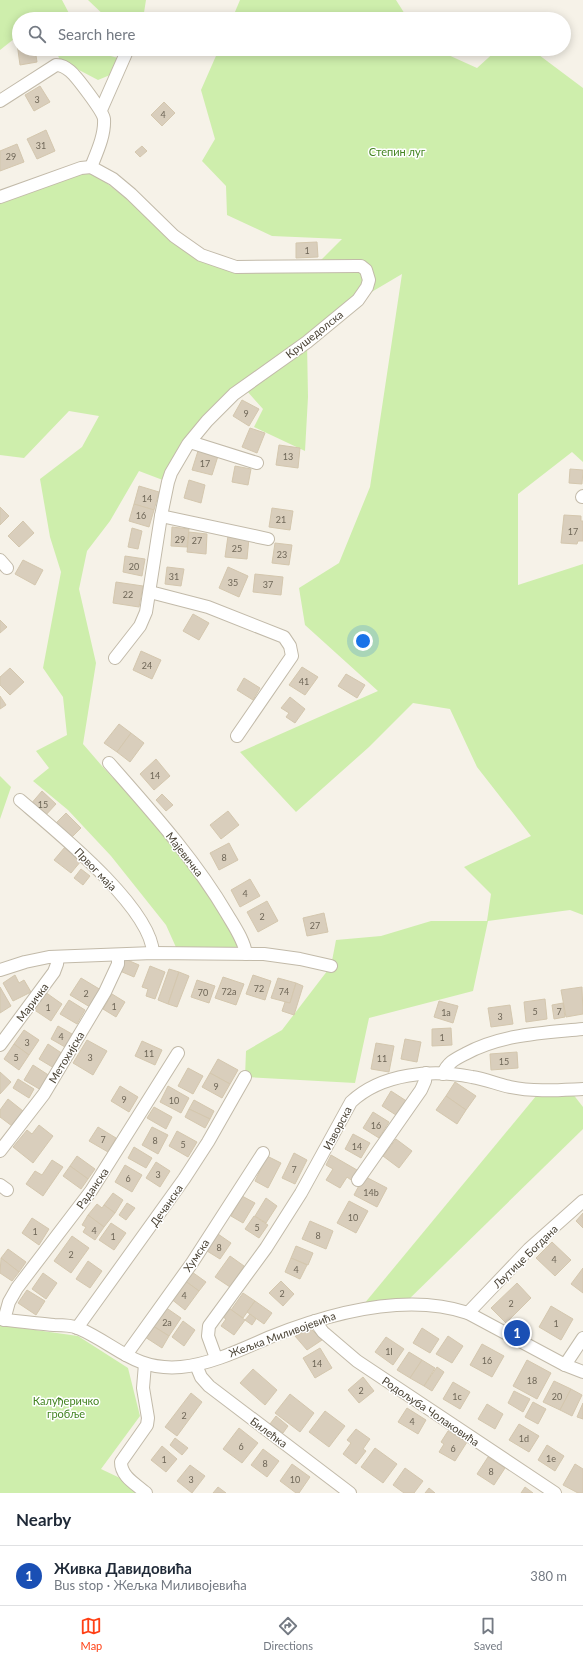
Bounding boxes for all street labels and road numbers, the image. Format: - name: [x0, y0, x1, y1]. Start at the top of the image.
- street label: Крушедолска: [283, 308, 345, 360]
- street label: Мајевичка: [164, 829, 206, 879]
- street label: Првог маја: [72, 845, 120, 893]
- street label: Маричка: [13, 980, 51, 1024]
- street label: Метохијска: [46, 1029, 86, 1085]
- street label: Изворска: [320, 1104, 354, 1152]
- street label: Раданска: [73, 1165, 111, 1211]
- street label: Дечанска: [147, 1182, 185, 1228]
- street label: Љутице Богдана: [489, 1222, 560, 1291]
- street label: Хумска: [180, 1236, 212, 1274]
- street label: Жељка Миливојевића: [227, 1309, 337, 1359]
- street label: Родољуба Чолаковића: [380, 1374, 482, 1448]
- street label: Билећка: [248, 1414, 290, 1450]

